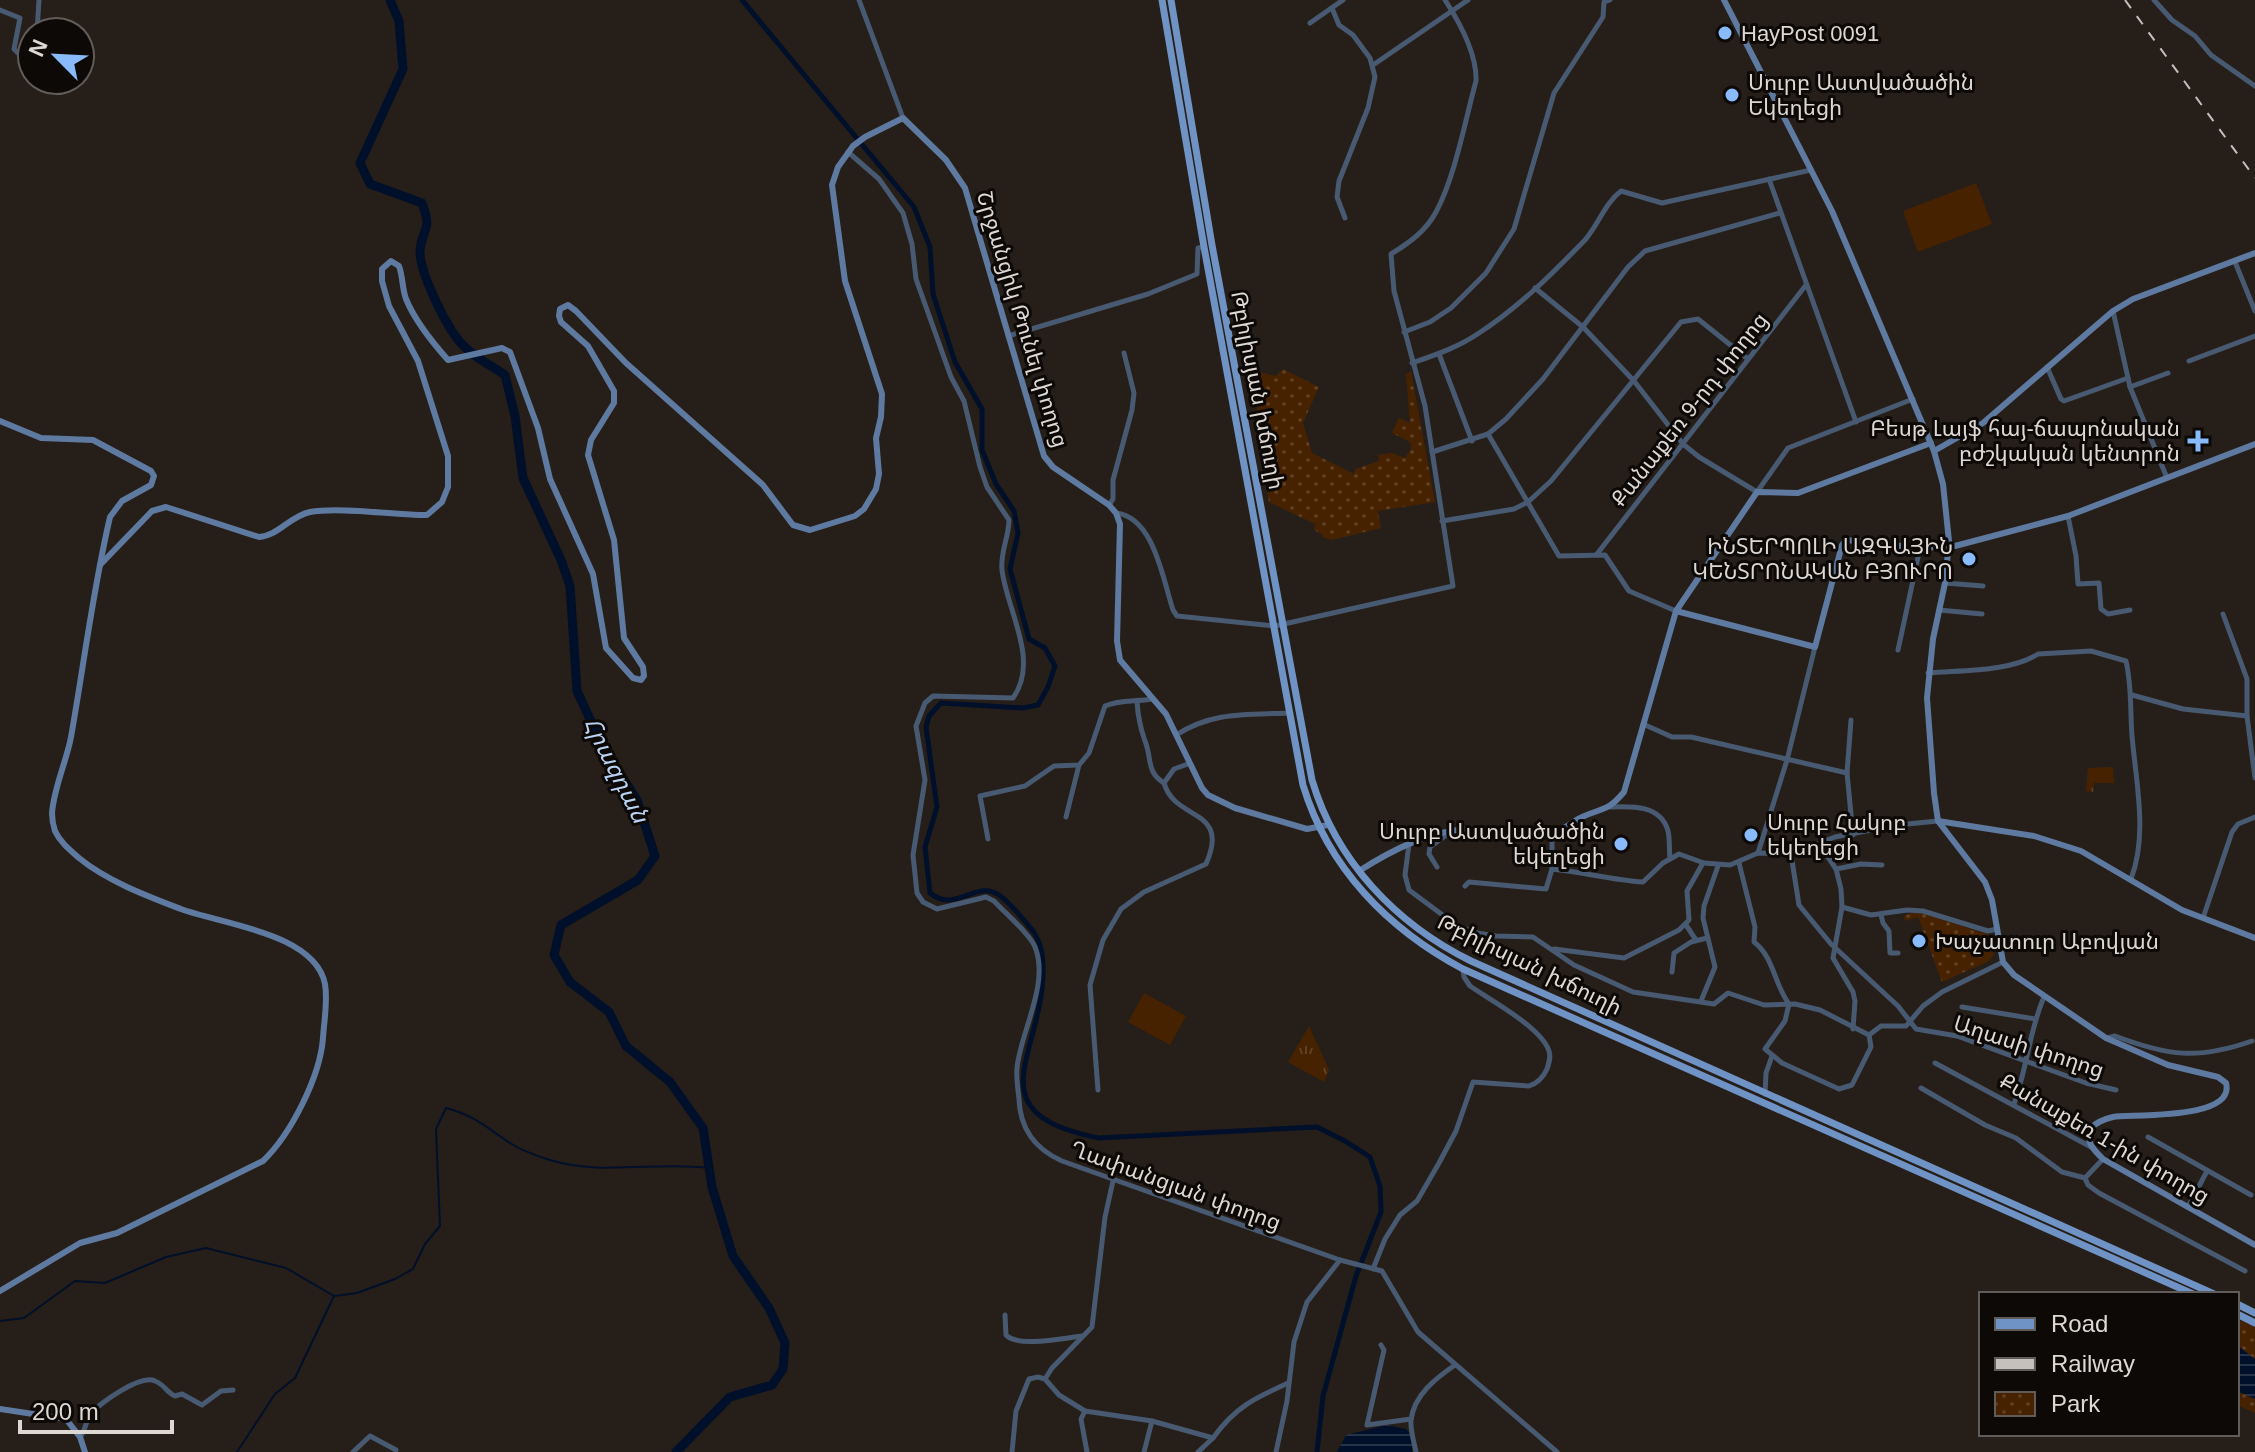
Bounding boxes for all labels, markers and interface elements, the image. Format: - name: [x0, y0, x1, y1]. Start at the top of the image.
- north arrow: [16, 16, 96, 96]
- place label: HayPost 0091: [1741, 21, 1879, 46]
- marker: HayPost 0091: [1716, 24, 1734, 42]
- text: N: [24, 36, 53, 60]
- place label: Սուրբ Աստվածածին Եկեղեցի: [1748, 70, 1974, 120]
- marker: Սուրբ Աստվածածին Եկեղեցի: [1723, 86, 1741, 104]
- street label: Շրջանցիկ Թունել փողոց: [972, 188, 1073, 450]
- street label: Թբիլիսյան խճուղի: [1226, 289, 1289, 492]
- street label: Քանաքեռ 9-րդ փողոց: [1606, 308, 1773, 511]
- place label: Բեսթ Լայֆ հայ-ճապոնական բժշկական կենտրոն: [1870, 416, 2180, 466]
- marker: Բեսթ Լայֆ հայ-ճապոնական բժշկական կենտրոն: [2187, 430, 2209, 452]
- place label: ԻՆՏԵՐՊՈԼԻ ԱԶԳԱՅԻՆ ԿԵՆՏՐՈՆԱԿԱՆ ԲՅՈՒՐՈ: [1693, 534, 1953, 584]
- marker: ԻՆՏԵՐՊՈԼԻ ԱԶԳԱՅԻՆ ԿԵՆՏՐՈՆԱԿԱՆ ԲՅՈՒՐՈ: [1960, 550, 1978, 568]
- water label: Հրազդան: [577, 712, 655, 829]
- place label: Սուրբ Հակոբ եկեղեցի: [1767, 810, 1906, 860]
- place label: Սուրբ Աստվածածին եկեղեցի: [1379, 819, 1605, 869]
- marker: Սուրբ Հակոբ եկեղեցի: [1742, 826, 1760, 844]
- marker: Սուրբ Աստվածածին եկեղեցի: [1612, 835, 1630, 853]
- street label: Թբիլիսյան խճուղի: [1434, 909, 1626, 1020]
- place label: Խաչատուր Աբովյան: [1935, 929, 2159, 954]
- marker: Խաչատուր Աբովյան: [1910, 932, 1928, 950]
- street label: Աղասի փողոց: [1950, 1010, 2107, 1083]
- street label: Քանաքեռ 1-ին փողոց: [1996, 1068, 2214, 1209]
- street label: Ղափանցյան փողոց: [1067, 1136, 1284, 1235]
- legend: [1979, 1292, 2239, 1436]
- text: Road: [2051, 1310, 2108, 1337]
- text: Railway: [2051, 1350, 2135, 1377]
- scale bar: [20, 1384, 172, 1434]
- text: Park: [2051, 1390, 2101, 1417]
- text: 200 m: [32, 1398, 99, 1425]

